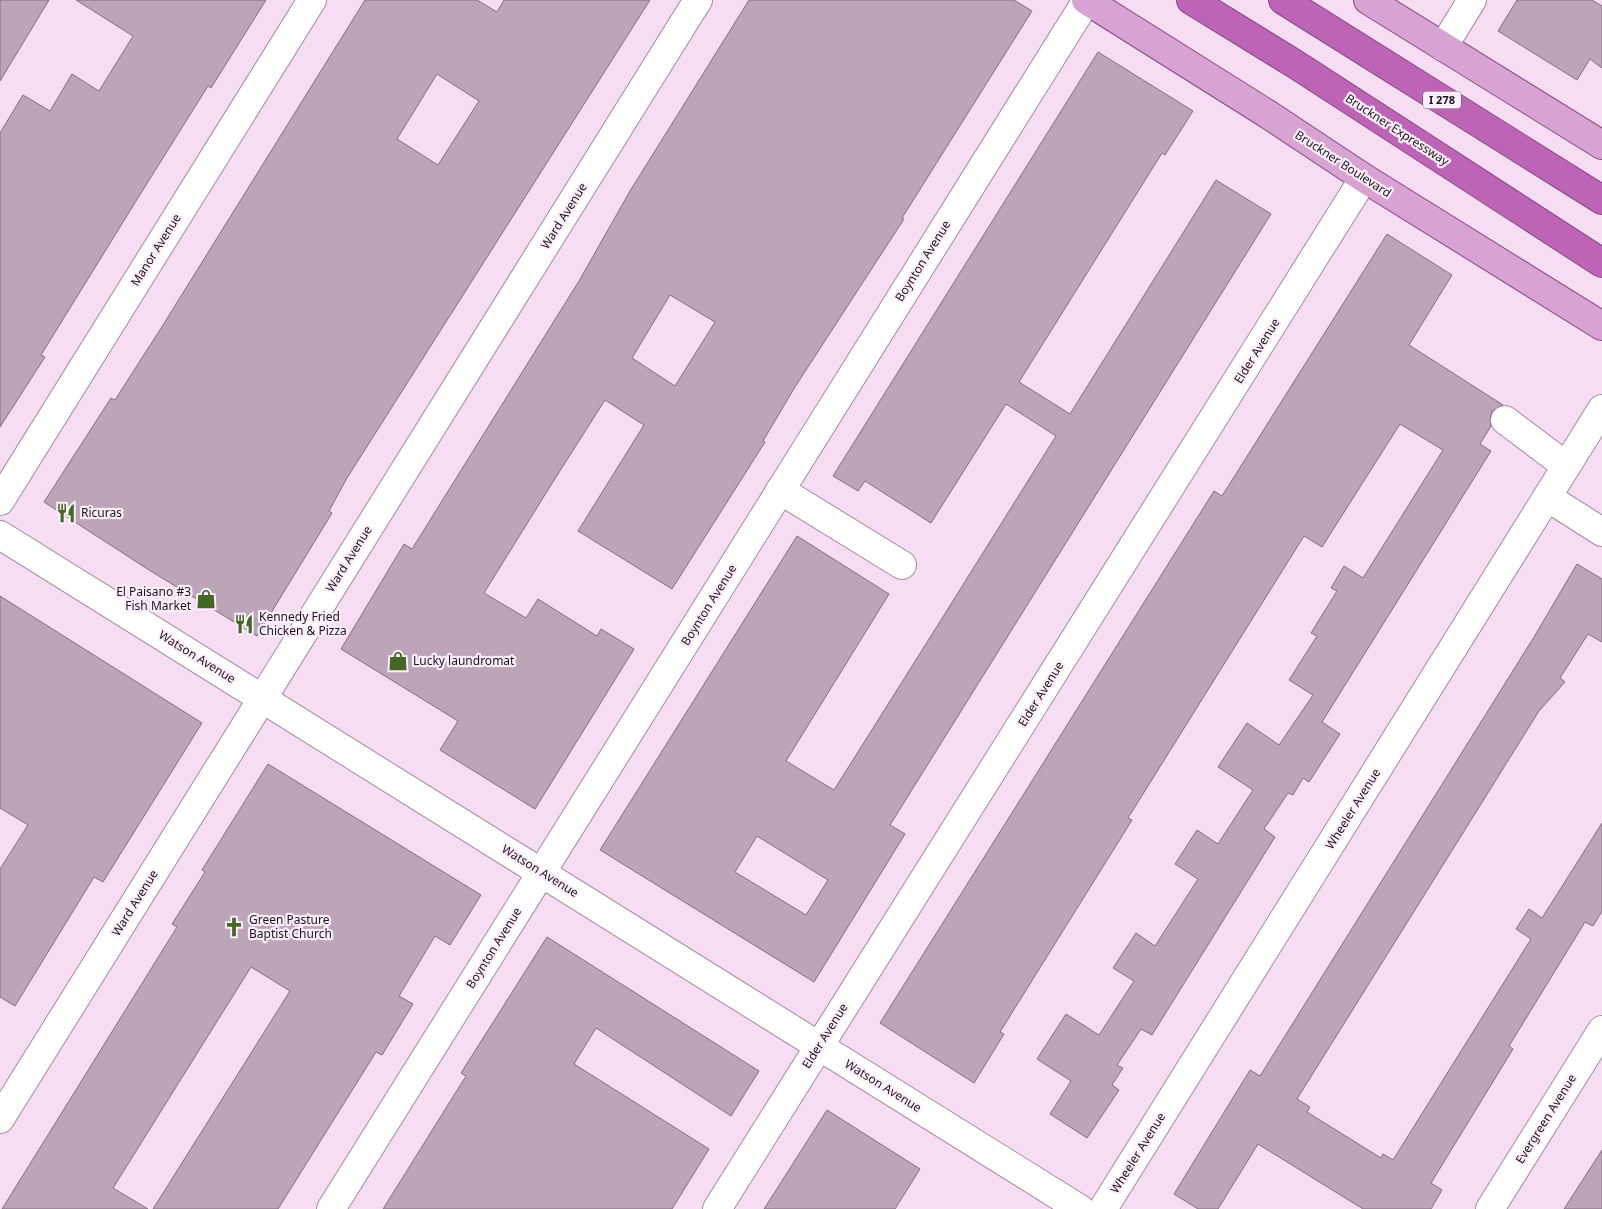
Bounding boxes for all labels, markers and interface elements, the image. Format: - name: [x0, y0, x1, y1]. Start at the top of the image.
- street label: Bruckner Expressway: [1342, 90, 1453, 170]
- road number: I 278: [1423, 92, 1461, 108]
- street label: Bruckner Boulevard: [1292, 126, 1395, 201]
- street label: Ward Avenue: [536, 179, 591, 252]
- street label: Manor Avenue: [127, 210, 185, 289]
- street label: Boynton Avenue: [891, 217, 954, 305]
- street label: Elder Avenue: [1230, 315, 1284, 387]
- restaurant icon: Ricuras: [55, 502, 77, 524]
- place label: Ricuras: [81, 504, 122, 521]
- street label: Ward Avenue: [321, 522, 376, 595]
- street label: Boynton Avenue: [677, 561, 740, 649]
- place label: El Paisano #3 Fish Market: [116, 583, 192, 614]
- shop icon: El Paisano #3 Fish Market: [195, 588, 217, 610]
- place label: Kennedy Fried Chicken & Pizza: [259, 608, 347, 639]
- restaurant icon: Kennedy Fried Chicken & Pizza: [233, 613, 255, 635]
- street label: Watson Avenue: [156, 626, 239, 687]
- shop icon: Lucky laundromat: [387, 650, 409, 672]
- place label: Lucky laundromat: [413, 652, 515, 669]
- street label: Elder Avenue: [1014, 658, 1068, 730]
- street label: Wheeler Avenue: [1321, 765, 1384, 852]
- street label: Watson Avenue: [499, 840, 582, 901]
- street label: Ward Avenue: [107, 866, 162, 939]
- street label: Boynton Avenue: [462, 904, 525, 992]
- place label: Green Pasture Baptist Church: [249, 911, 332, 942]
- church icon: Green Pasture Baptist Church: [223, 916, 245, 938]
- street label: Elder Avenue: [798, 1000, 852, 1072]
- street label: Watson Avenue: [842, 1055, 925, 1116]
- street label: Evergreen Avenue: [1511, 1071, 1580, 1167]
- street label: Wheeler Avenue: [1106, 1109, 1169, 1196]

